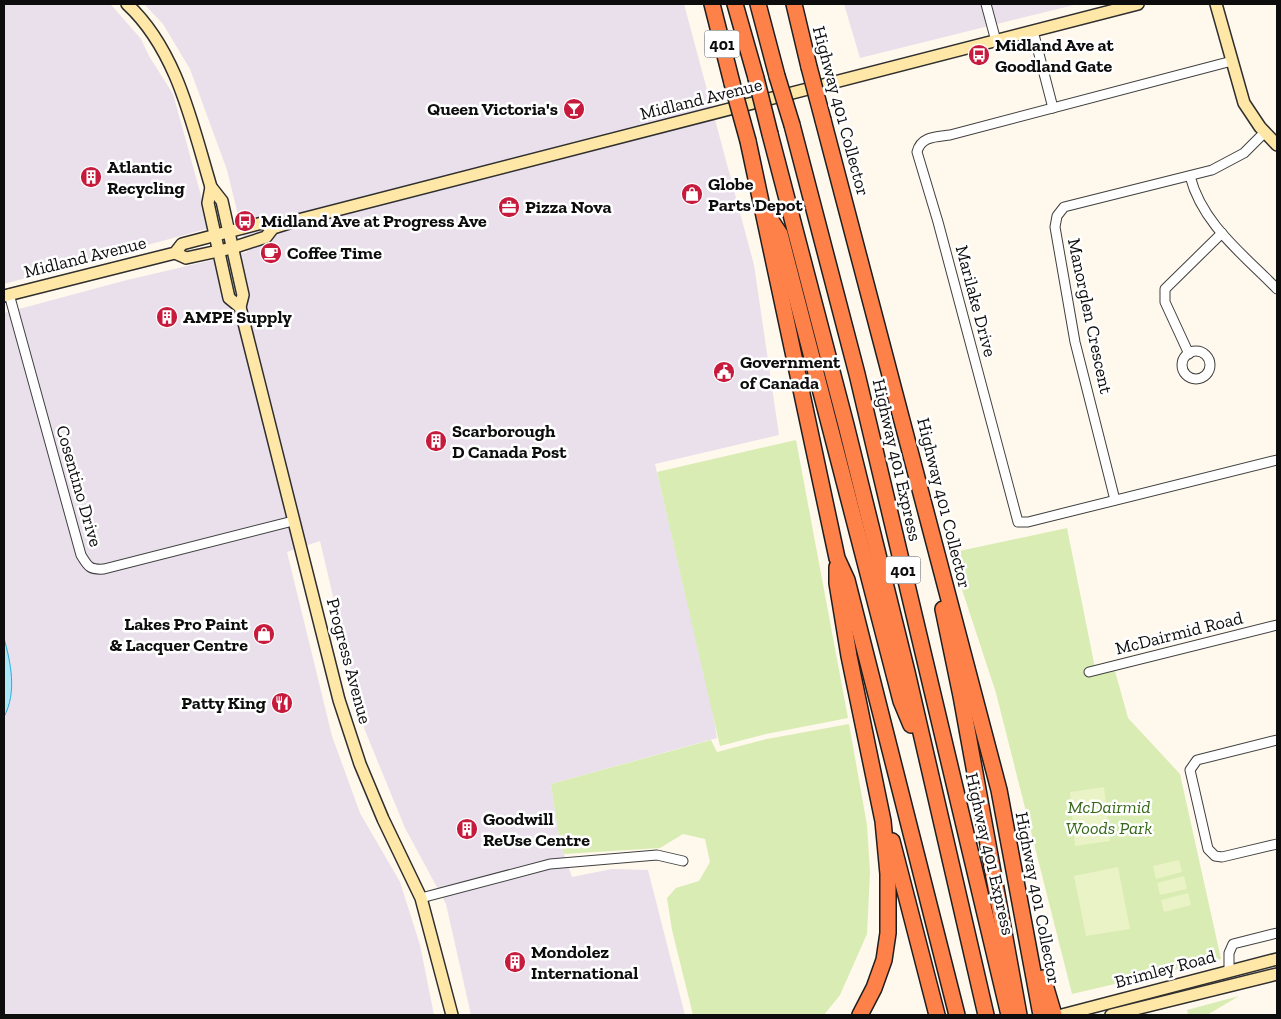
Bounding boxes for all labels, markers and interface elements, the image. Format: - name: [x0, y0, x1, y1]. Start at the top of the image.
- street label: Highway 401 Collector: [808, 24, 874, 198]
- road number: 401: [704, 31, 740, 58]
- place label: Midland Ave at Goodland Gate: [995, 34, 1115, 77]
- bus stop icon: Midland Ave at Goodland Gate: [967, 43, 991, 67]
- street label: Midland Avenue: [638, 73, 764, 125]
- bar icon: Queen Victoria's: [562, 97, 586, 121]
- place label: Queen Victoria's: [427, 98, 558, 120]
- place label: Atlantic Recycling: [107, 156, 185, 199]
- building icon: Atlantic Recycling: [79, 165, 103, 189]
- place label: Globe Parts Depot: [708, 173, 803, 216]
- shop icon: Globe Parts Depot: [680, 182, 704, 206]
- office icon: Pizza Nova: [497, 195, 521, 219]
- place label: Pizza Nova: [525, 196, 612, 218]
- bus stop icon: Midland Ave at Progress Ave: [233, 209, 257, 233]
- place label: Midland Ave at Progress Ave: [261, 210, 487, 232]
- street label: Midland Avenue: [22, 231, 148, 283]
- street label: Manorglen Crescent: [1063, 236, 1117, 396]
- cafe icon: Coffee Time: [259, 241, 283, 265]
- place label: Coffee Time: [287, 242, 382, 264]
- street label: Marilake Drive: [951, 243, 1001, 359]
- building icon: AMPE Supply: [155, 305, 179, 329]
- place label: AMPE Supply: [183, 306, 292, 328]
- place label: Government of Canada: [740, 351, 841, 394]
- public building icon: Government of Canada: [712, 360, 736, 384]
- street label: Highway 401 Express: [868, 377, 926, 543]
- street label: Highway 401 Collector: [912, 415, 976, 591]
- place label: Scarborough D Canada Post: [452, 420, 567, 463]
- street label: Cosentino Drive: [51, 423, 107, 549]
- building icon: Scarborough D Canada Post: [424, 429, 448, 453]
- road number: 401: [886, 556, 920, 584]
- street label: Progress Avenue: [322, 596, 376, 726]
- street label: McDairmid Road: [1113, 606, 1245, 659]
- place label: Lakes Pro Paint & Lacquer Centre: [109, 613, 249, 656]
- shop icon: Lakes Pro Paint & Lacquer Centre: [252, 622, 276, 646]
- restaurant icon: Patty King: [270, 691, 294, 715]
- place label: Patty King: [181, 692, 266, 714]
- street label: Highway 401 Express: [961, 771, 1019, 937]
- park label: McDairmid Woods Park: [1066, 796, 1152, 839]
- place label: Goodwill ReUse Centre: [483, 808, 590, 851]
- street label: Highway 401 Collector: [1011, 810, 1065, 986]
- building icon: Goodwill ReUse Centre: [455, 817, 479, 841]
- place label: Mondolez International: [531, 941, 638, 984]
- street label: Brimley Road: [1112, 945, 1218, 993]
- building icon: Mondolez International: [503, 950, 527, 974]

